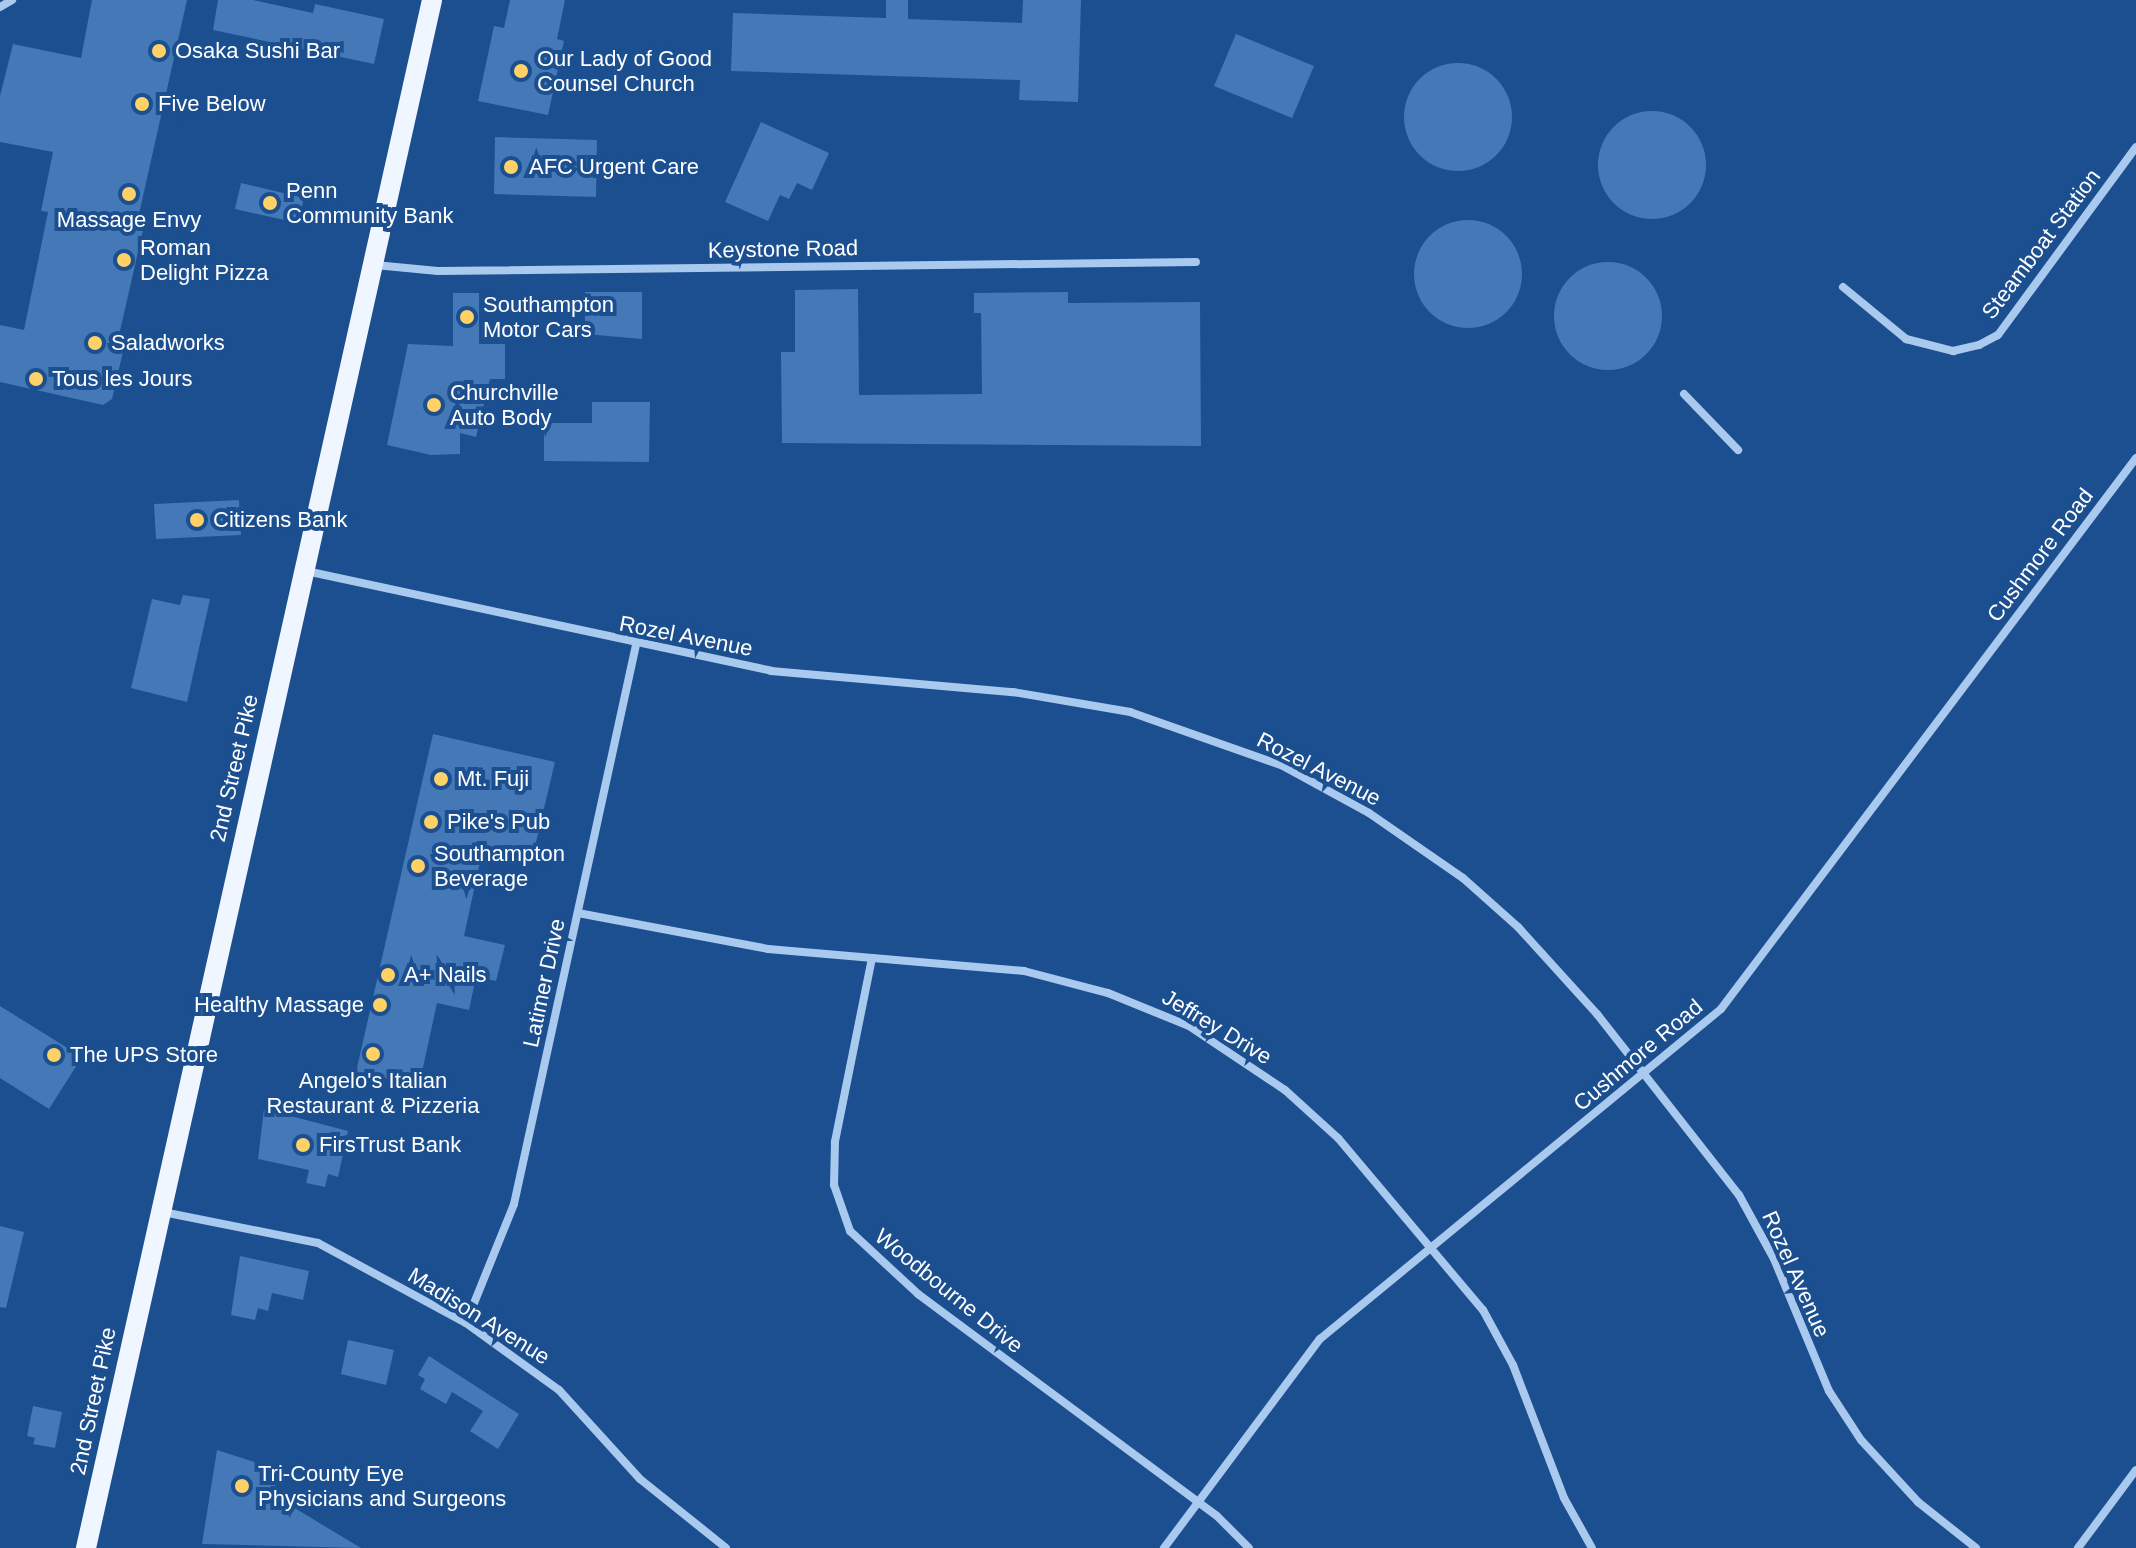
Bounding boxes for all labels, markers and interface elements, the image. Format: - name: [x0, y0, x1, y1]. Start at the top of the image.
- place label: Osaka Sushi Bar: [175, 38, 340, 64]
- marker: Osaka Sushi Bar: [150, 42, 168, 60]
- place label: Our Lady of Good Counsel Church: [537, 45, 712, 96]
- marker: Our Lady of Good Counsel Church: [512, 62, 530, 80]
- place label: Five Below: [158, 91, 266, 117]
- marker: Five Below: [133, 95, 151, 113]
- place label: AFC Urgent Care: [529, 154, 699, 180]
- marker: AFC Urgent Care: [500, 156, 522, 178]
- street label: Steamboat Station: [1976, 164, 2106, 324]
- place label: Penn Community Bank: [286, 177, 454, 228]
- marker: Massage Envy: [120, 185, 138, 203]
- marker: Penn Community Bank: [261, 194, 279, 212]
- place label: Massage Envy: [57, 207, 201, 233]
- place label: Roman Delight Pizza: [140, 234, 268, 286]
- street label: Keystone Road: [708, 234, 858, 264]
- marker: Roman Delight Pizza: [115, 251, 133, 269]
- place label: Southampton Motor Cars: [483, 291, 614, 342]
- marker: Southampton Motor Cars: [458, 308, 476, 326]
- place label: Saladworks: [111, 330, 225, 356]
- marker: Saladworks: [86, 334, 104, 352]
- place label: Tous les Jours: [52, 366, 193, 392]
- marker: Tous les Jours: [27, 370, 45, 388]
- place label: Churchville Auto Body: [450, 379, 559, 430]
- marker: Churchville Auto Body: [425, 396, 443, 414]
- street label: Cushmore Road: [1981, 483, 2099, 627]
- place label: Citizens Bank: [213, 507, 348, 533]
- marker: Citizens Bank: [188, 511, 206, 529]
- street label: Rozel Avenue: [616, 610, 756, 662]
- street label: 2nd Street Pike: [204, 692, 264, 844]
- street label: Rozel Avenue: [1252, 726, 1386, 812]
- place label: Mt. Fuji: [457, 766, 529, 792]
- marker: Mt. Fuji: [432, 770, 450, 788]
- place label: Pike's Pub: [447, 809, 550, 835]
- marker: Pike's Pub: [422, 813, 440, 831]
- place label: Southampton Beverage: [434, 840, 565, 892]
- marker: Southampton Beverage: [409, 857, 427, 875]
- street label: Latimer Drive: [517, 916, 571, 1050]
- place label: A+ Nails: [404, 962, 487, 988]
- marker: A+ Nails: [379, 966, 397, 984]
- street label: Jeffrey Drive: [1157, 984, 1277, 1070]
- place label: Healthy Massage: [194, 992, 364, 1018]
- street label: Cushmore Road: [1568, 993, 1708, 1117]
- marker: Healthy Massage: [371, 996, 389, 1014]
- place label: The UPS Store: [70, 1042, 218, 1068]
- marker: Angelo's Italian Restaurant & Pizzeria: [364, 1045, 382, 1063]
- marker: The UPS Store: [45, 1046, 63, 1064]
- place label: Angelo's Italian Restaurant & Pizzeria: [267, 1067, 479, 1118]
- place label: FirsTrust Bank: [319, 1132, 461, 1158]
- marker: FirsTrust Bank: [294, 1136, 312, 1154]
- street label: Rozel Avenue: [1756, 1206, 1836, 1342]
- street label: Woodbourne Drive: [870, 1223, 1028, 1359]
- street label: Madison Avenue: [403, 1261, 555, 1371]
- street label: 2nd Street Pike: [64, 1325, 122, 1477]
- place label: Tri-County Eye Physicians and Surgeons: [258, 1460, 506, 1512]
- marker: Tri-County Eye Physicians and Surgeons: [233, 1477, 251, 1495]

